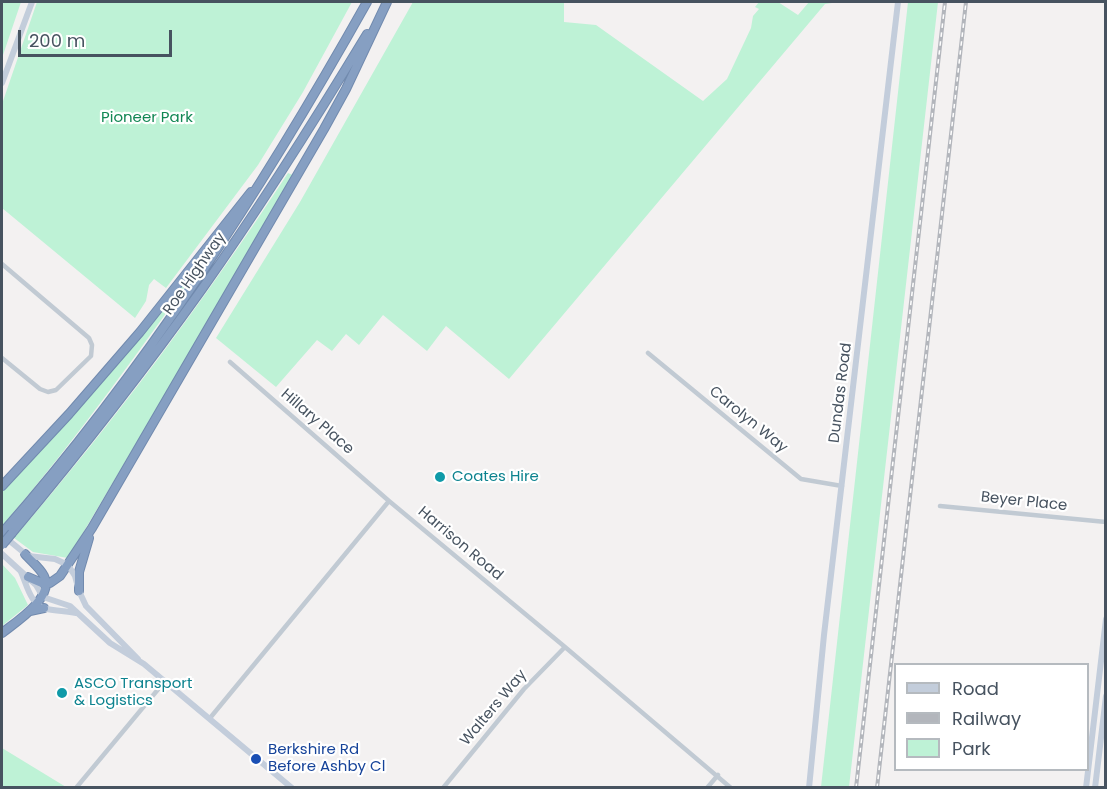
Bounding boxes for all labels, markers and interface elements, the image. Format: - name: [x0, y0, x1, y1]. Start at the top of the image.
- scale bar: [21, 18, 176, 56]
- text: 200 m: [29, 28, 85, 53]
- park label: Pioneer Park: [101, 109, 193, 127]
- street label: Roe Highway: [160, 229, 230, 319]
- street label: Dundas Road: [826, 342, 856, 444]
- street label: Carolyn Way: [705, 383, 791, 457]
- street label: Hillary Place: [277, 386, 357, 458]
- place label: Coates Hire: [452, 468, 539, 486]
- marker: Coates Hire: [433, 470, 447, 484]
- street label: Beyer Place: [980, 489, 1068, 515]
- street label: Harrison Road: [414, 503, 506, 585]
- legend: [894, 663, 1089, 771]
- street label: Walters Way: [457, 666, 531, 750]
- place label: ASCO Transport & Logistics: [74, 675, 192, 710]
- text: Road: [952, 676, 999, 701]
- marker: ASCO Transport & Logistics: [55, 686, 69, 700]
- text: Railway: [952, 706, 1021, 731]
- text: Park: [952, 736, 991, 761]
- place label: Berkshire Rd Before Ashby Cl: [268, 741, 385, 776]
- marker: Berkshire Rd Before Ashby Cl: [249, 752, 263, 766]

